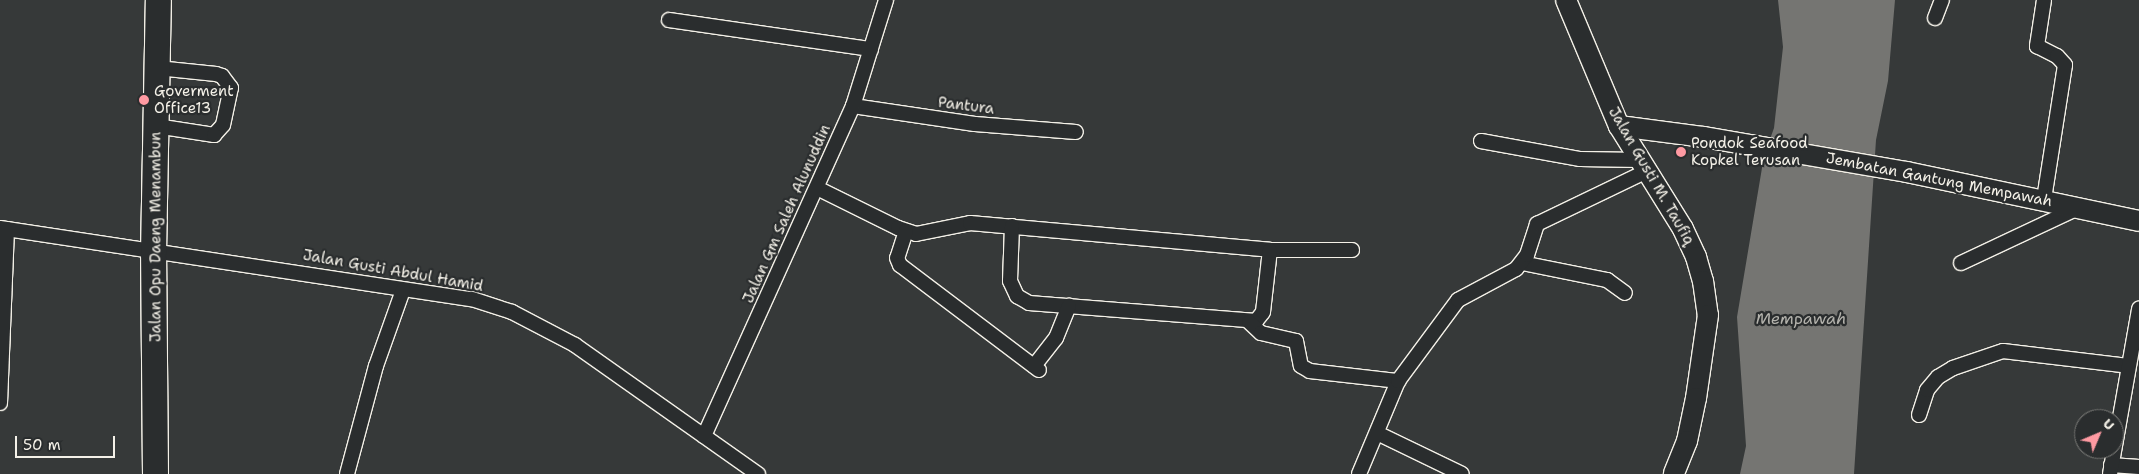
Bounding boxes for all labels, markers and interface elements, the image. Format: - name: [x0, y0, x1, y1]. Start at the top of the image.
- place label: Goverment Office13: [154, 82, 234, 117]
- marker: Goverment Office13: [138, 94, 150, 106]
- street label: Pantura: [937, 94, 995, 118]
- street label: Jalan Gusti M. Taufiq: [1604, 104, 1698, 248]
- street label: Jalan Gm Saleh Alunuddin: [739, 122, 835, 306]
- street label: Jalan Opu Daeng Menambun: [147, 132, 165, 342]
- place label: Pondok Seafood Kopkel Terusan: [1691, 134, 1808, 169]
- marker: Pondok Seafood Kopkel Terusan: [1675, 146, 1687, 158]
- street label: Jembatan Gantung Mempawah: [1824, 149, 2054, 211]
- street label: Jalan Gusti Abdul Hamid: [301, 246, 485, 296]
- water label: Mempawah: [1756, 309, 1846, 329]
- north arrow: [2074, 409, 2124, 459]
- text: U: [2099, 414, 2119, 434]
- scale bar: [18, 426, 118, 458]
- text: 50 m: [23, 435, 61, 455]

